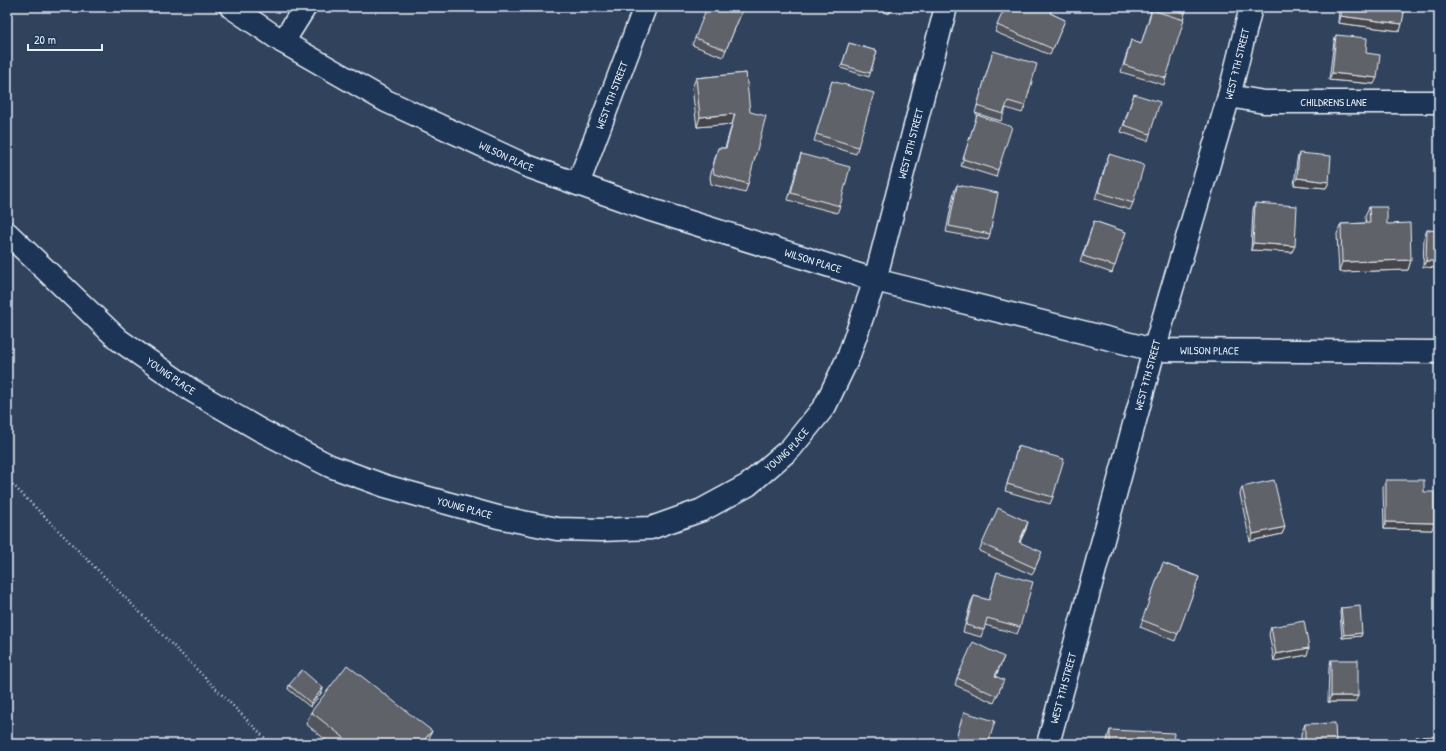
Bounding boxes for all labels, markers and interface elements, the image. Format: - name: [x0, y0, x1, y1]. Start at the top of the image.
- scale bar: [28, 26, 102, 52]
- street label: WEST 7TH STREET: [1221, 26, 1253, 101]
- text: 20 m: [34, 31, 56, 48]
- street label: WEST 9TH STREET: [592, 58, 631, 131]
- street label: CHILDRENS LANE: [1300, 95, 1367, 109]
- street label: WEST 8TH STREET: [895, 106, 927, 180]
- street label: WILSON PLACE: [477, 138, 536, 175]
- street label: WILSON PLACE: [783, 245, 843, 276]
- street label: WEST 7TH STREET: [1131, 337, 1164, 412]
- street label: WILSON PLACE: [1180, 343, 1239, 358]
- street label: YOUNG PLACE: [144, 354, 198, 398]
- street label: YOUNG PLACE: [762, 425, 812, 474]
- street label: YOUNG PLACE: [435, 494, 494, 522]
- street label: WEST 7TH STREET: [1047, 650, 1080, 725]

